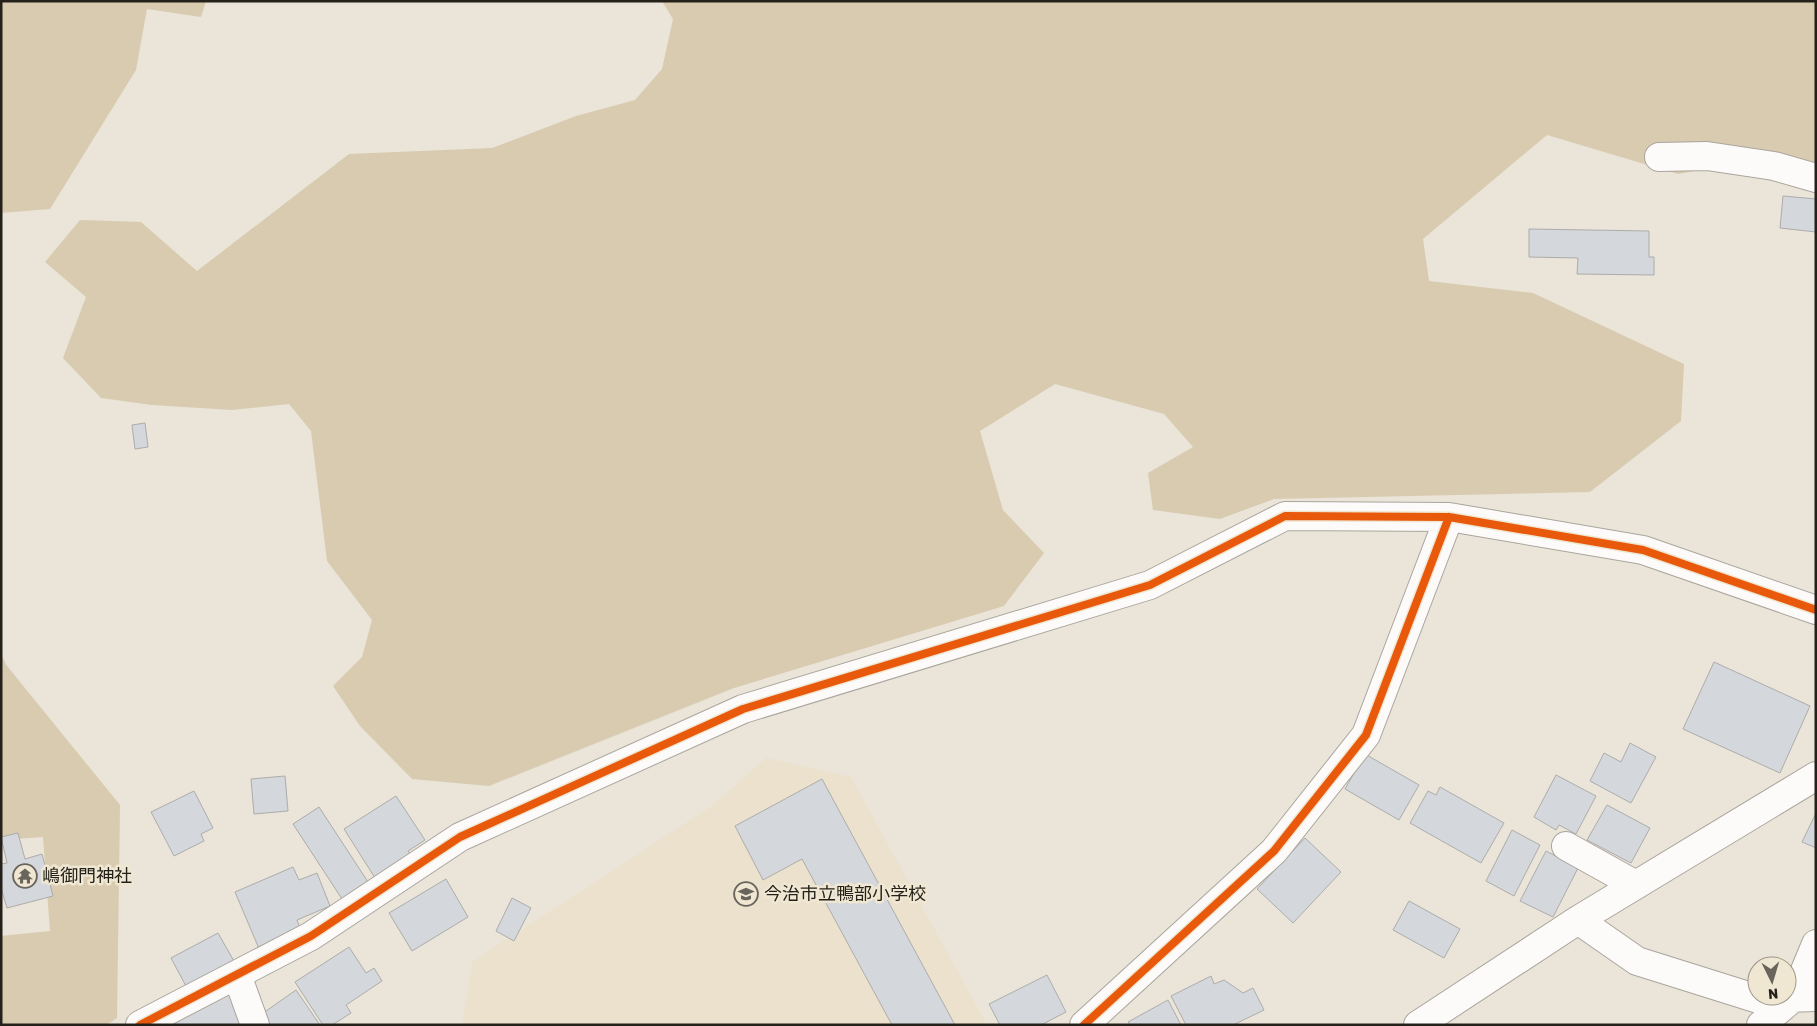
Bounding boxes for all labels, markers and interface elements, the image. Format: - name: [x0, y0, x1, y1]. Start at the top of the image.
- temple icon: 嶋御門神社: [12, 863, 38, 889]
- place label: 嶋御門神社: [42, 865, 132, 887]
- school or university icon: 今治市立鴨部小学校: [733, 881, 759, 907]
- place label: 今治市立鴨部小学校: [764, 883, 926, 905]
- north arrow: [1747, 956, 1797, 1006]
- text: N: [1767, 985, 1779, 1002]

